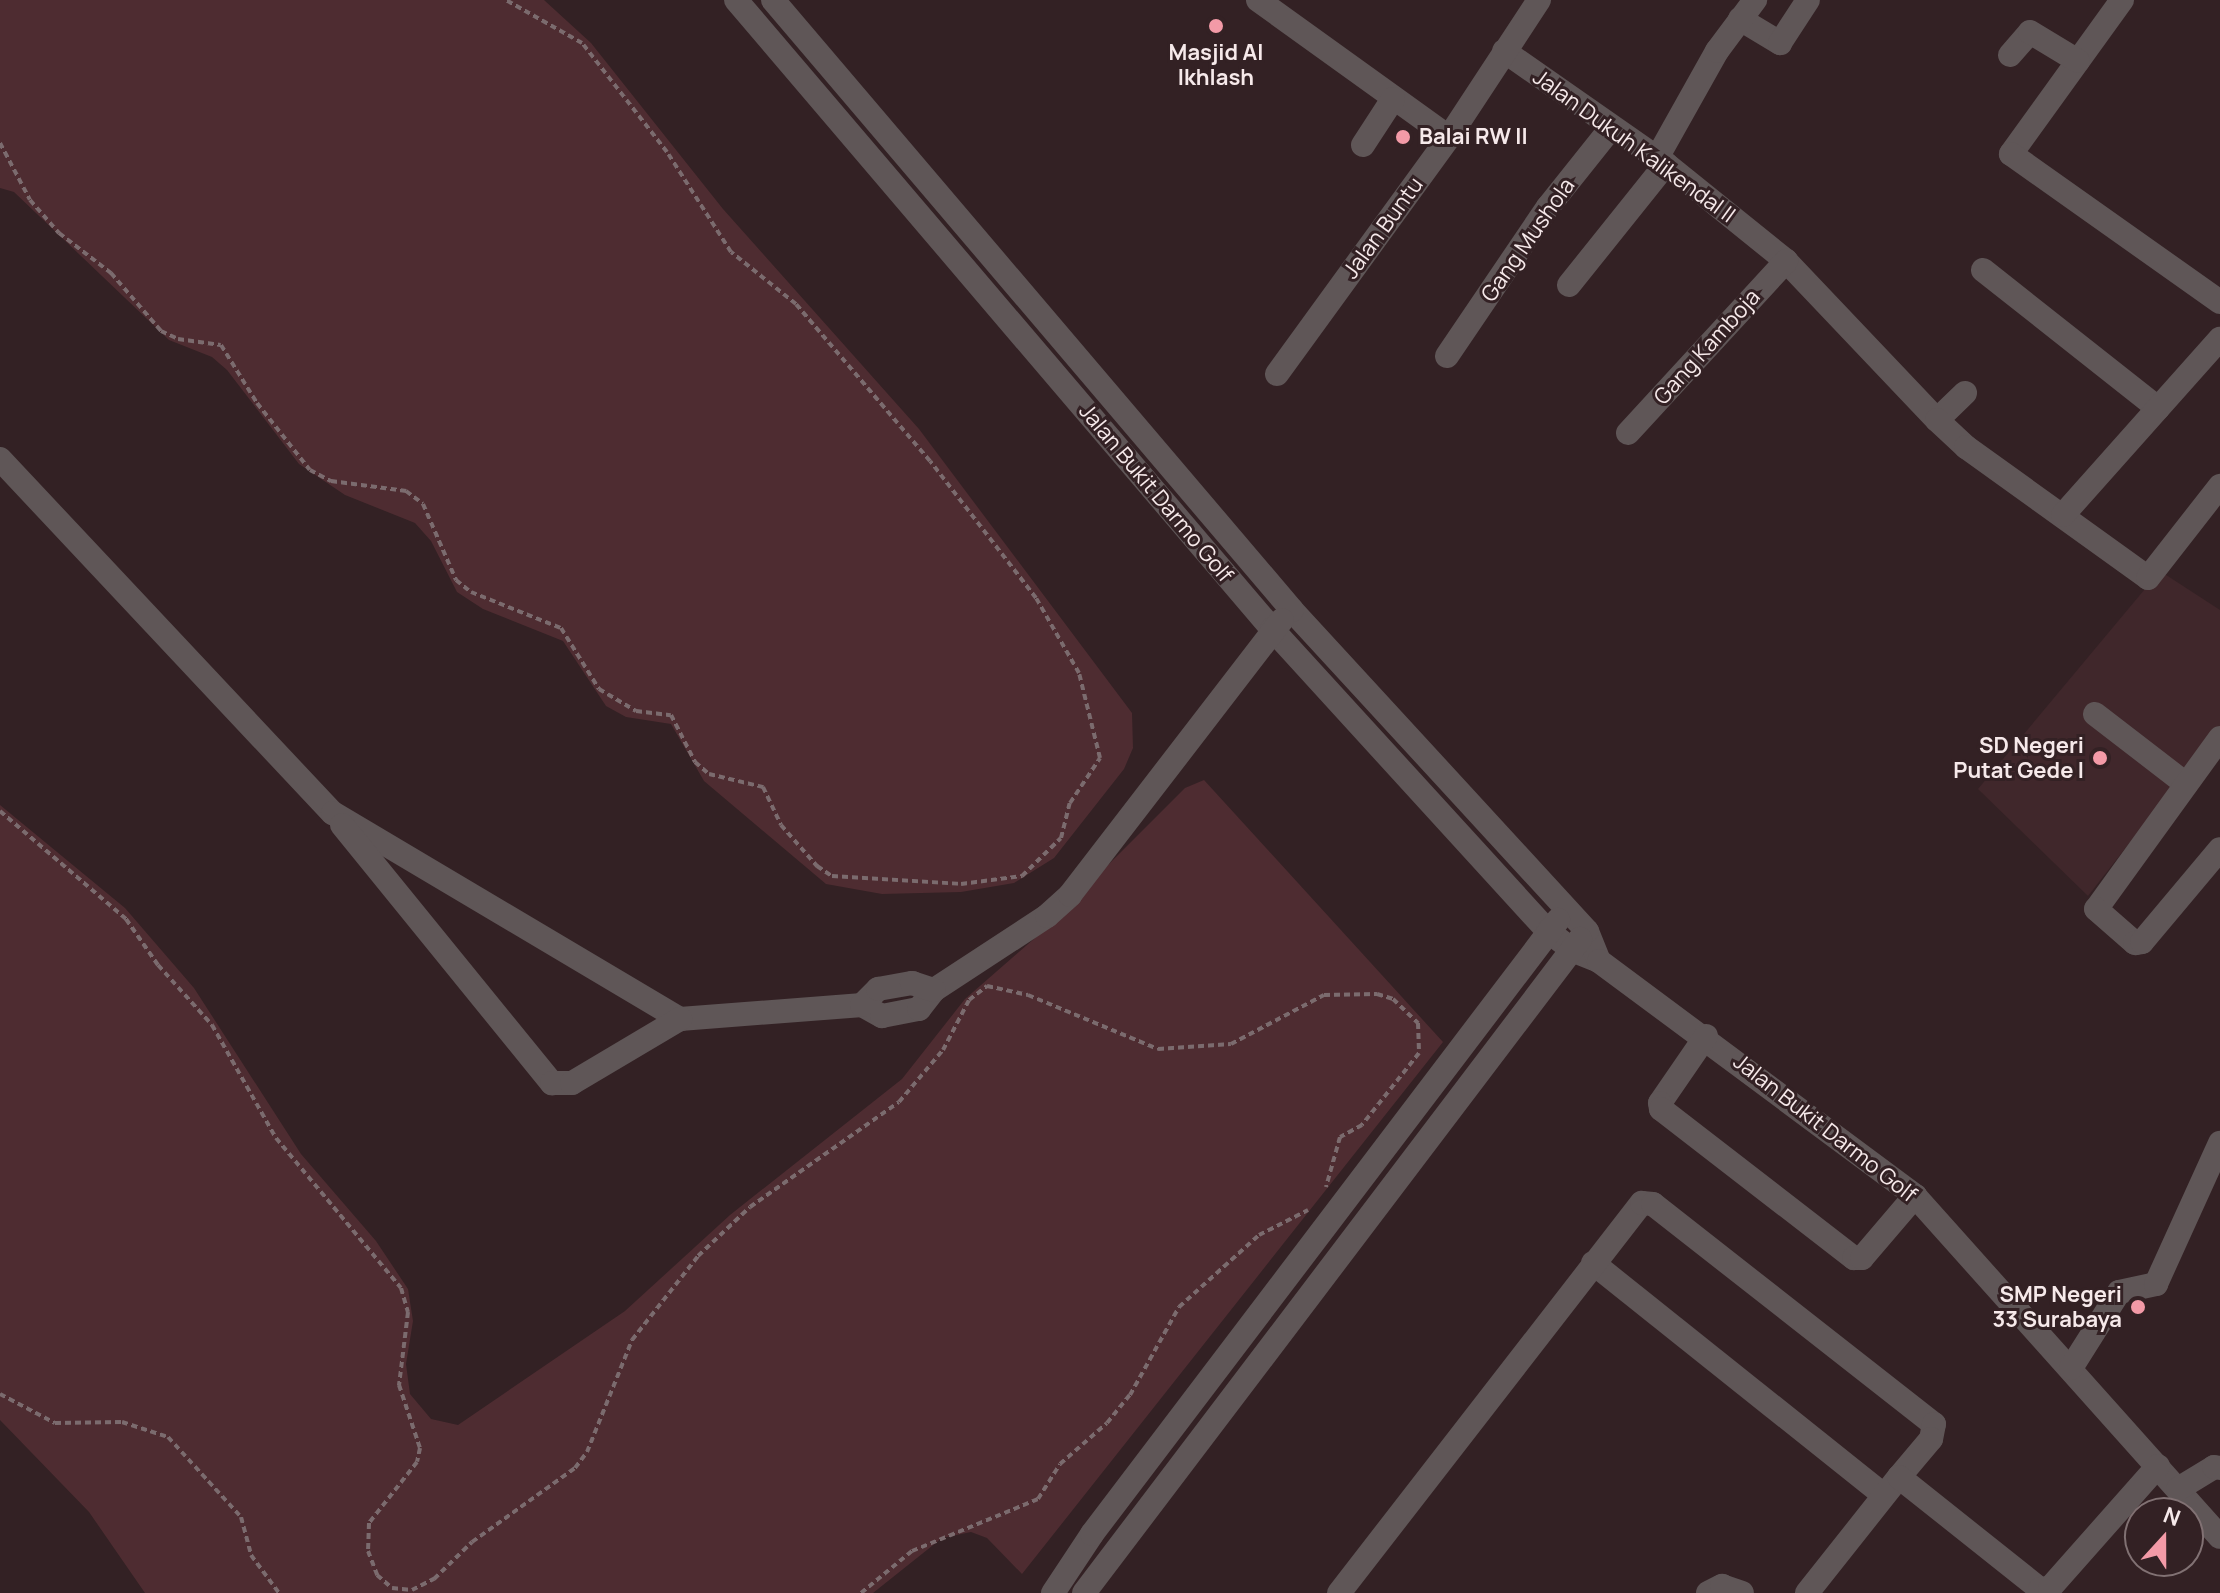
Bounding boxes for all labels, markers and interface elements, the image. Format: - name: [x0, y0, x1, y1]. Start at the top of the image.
- marker: Masjid Al Ikhlash: [1207, 17, 1225, 35]
- place label: Masjid Al Ikhlash: [1169, 39, 1263, 90]
- street label: Jalan Dukuh Kalikendal II: [1528, 64, 1740, 228]
- place label: Balai RW II: [1419, 124, 1528, 150]
- marker: Balai RW II: [1394, 128, 1412, 146]
- street label: Jalan Buntu: [1337, 172, 1429, 284]
- street label: Gang Mushola: [1476, 173, 1580, 307]
- street label: Gang Kamboja: [1648, 284, 1766, 410]
- street label: Jalan Bukit Darmo Golf: [1073, 398, 1239, 588]
- place label: SD Negeri Putat Gede I: [1953, 732, 2084, 784]
- marker: SD Negeri Putat Gede I: [2091, 749, 2109, 767]
- street label: Jalan Bukit Darmo Golf: [1728, 1048, 1922, 1208]
- place label: SMP Negeri 33 Surabaya: [1993, 1281, 2122, 1332]
- marker: SMP Negeri 33 Surabaya: [2129, 1298, 2147, 1316]
- north arrow: [2124, 1497, 2204, 1577]
- text: N: [2159, 1500, 2185, 1533]

